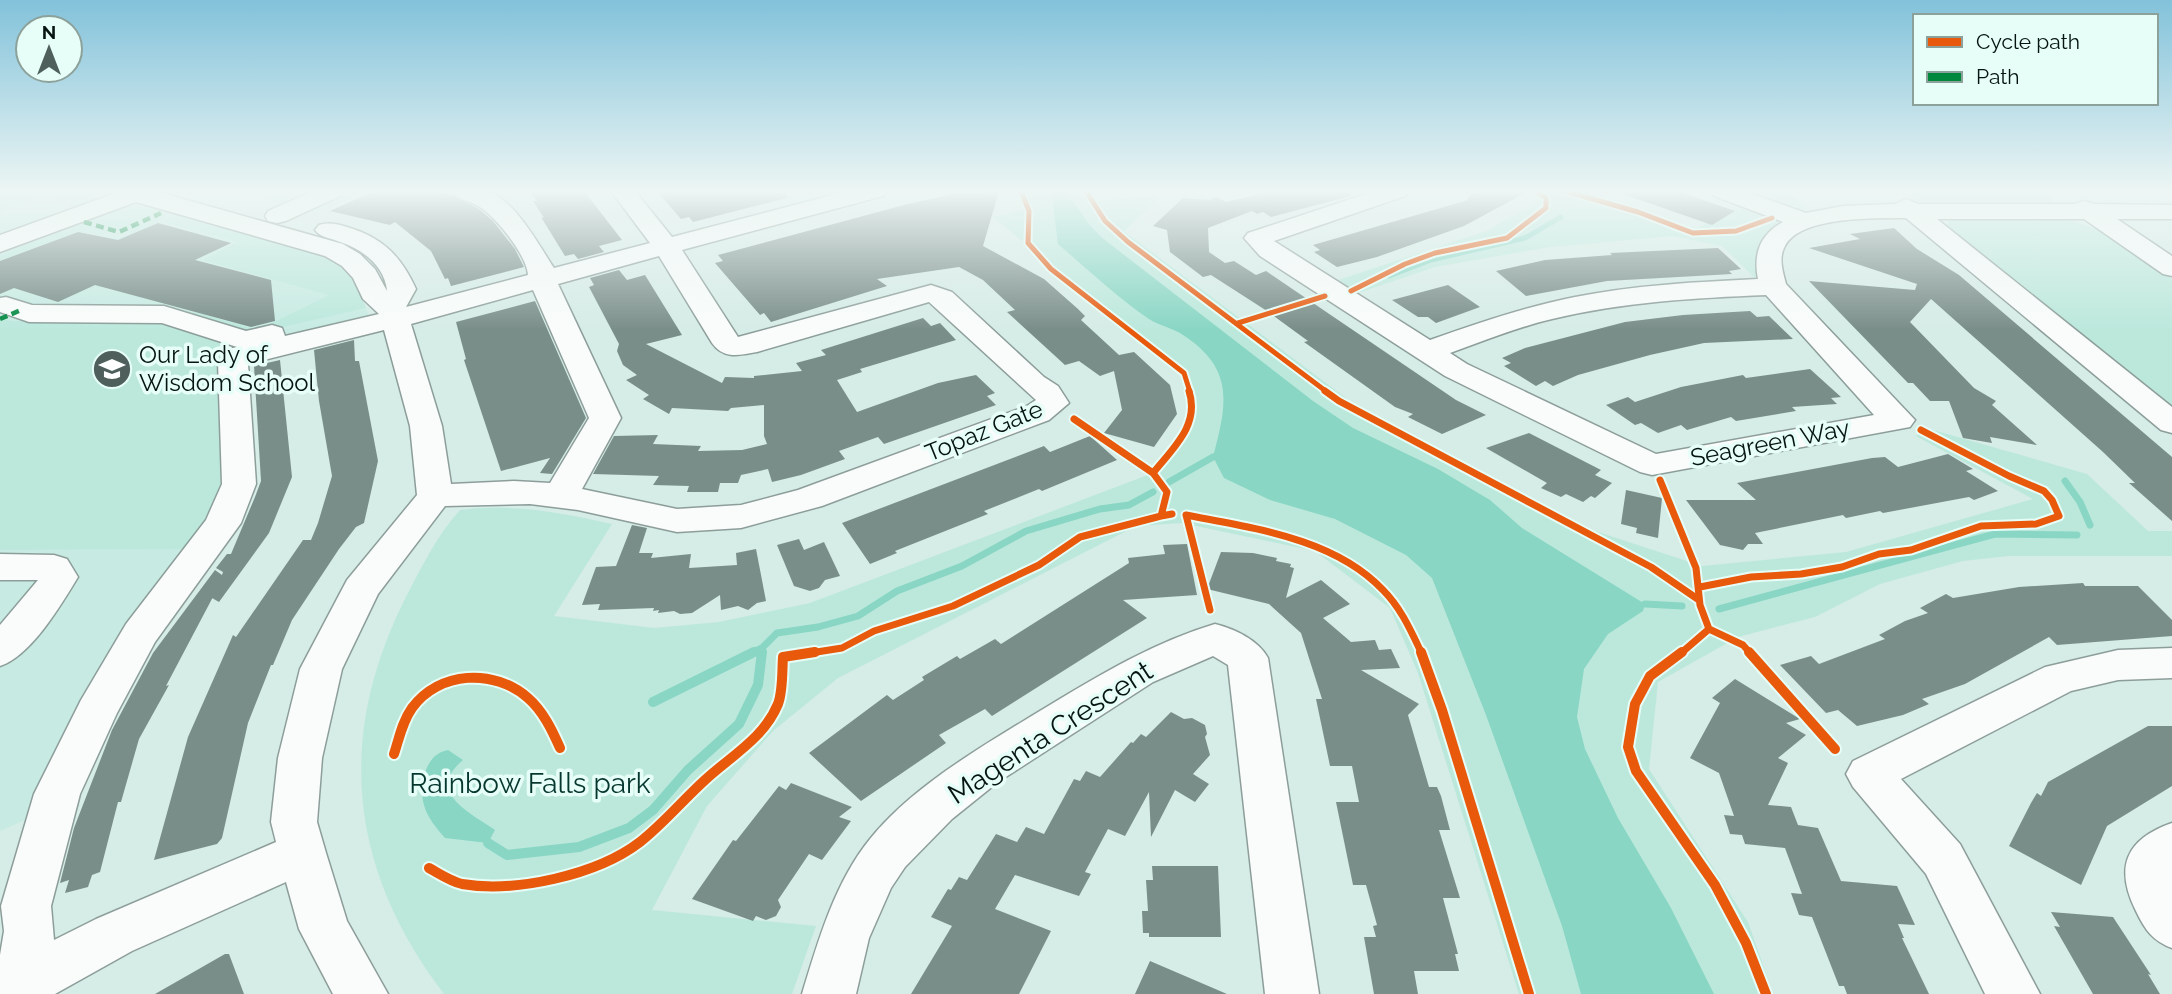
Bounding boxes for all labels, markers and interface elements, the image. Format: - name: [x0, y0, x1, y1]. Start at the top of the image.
- north arrow: [14, 14, 84, 84]
- legend: [1913, 14, 2158, 105]
- text: N: [42, 21, 56, 43]
- text: Cycle path: [1976, 29, 2080, 54]
- text: Path: [1976, 64, 2020, 89]
- place label: Our Lady of Wisdom School: [139, 340, 316, 397]
- school or university icon: Our Lady of Wisdom School: [91, 348, 133, 390]
- street label: Topaz Gate: [921, 394, 1047, 467]
- street label: Seagreen Way: [1688, 413, 1852, 472]
- street label: Magenta Crescent: [942, 654, 1159, 811]
- park label: Rainbow Falls park: [409, 767, 651, 800]

